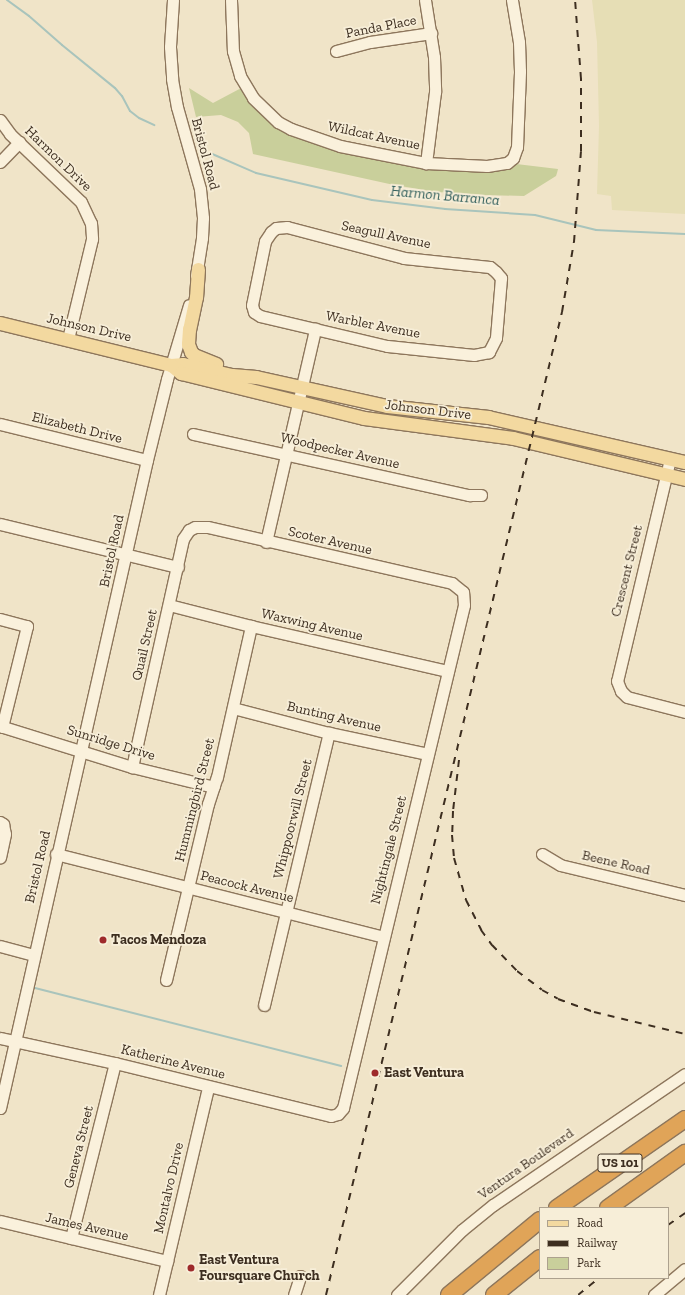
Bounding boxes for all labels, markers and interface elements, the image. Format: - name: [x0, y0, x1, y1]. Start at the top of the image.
- street label: Panda Place: [344, 12, 418, 42]
- street label: Bristol Road: [187, 116, 223, 192]
- street label: Wildcat Avenue: [326, 118, 422, 154]
- street label: Harmon Drive: [21, 123, 95, 195]
- water label: Harmon Barranca: [390, 182, 500, 210]
- street label: Seagull Avenue: [340, 217, 432, 253]
- street label: Warbler Avenue: [324, 308, 422, 342]
- street label: Johnson Drive: [45, 310, 133, 346]
- street label: Johnson Drive: [384, 396, 472, 424]
- street label: Elizabeth Drive: [30, 409, 124, 447]
- street label: Woodpecker Avenue: [279, 429, 401, 473]
- street label: Bristol Road: [96, 513, 128, 589]
- street label: Scoter Avenue: [286, 523, 374, 559]
- street label: Crescent Street: [607, 523, 647, 619]
- street label: Waxwing Avenue: [259, 605, 365, 645]
- street label: Quail Street: [129, 608, 161, 682]
- street label: Bunting Avenue: [285, 698, 383, 736]
- street label: Sunridge Drive: [65, 722, 157, 764]
- street label: Hummingbird Street: [171, 736, 219, 864]
- street label: Whippoorwill Street: [270, 757, 316, 881]
- street label: Nightingale Street: [367, 794, 411, 906]
- street label: Bristol Road: [22, 829, 54, 905]
- street label: Beene Road: [580, 847, 652, 879]
- street label: Peacock Avenue: [198, 867, 296, 907]
- place label: Tacos Mendoza: [111, 932, 206, 948]
- marker: Tacos Mendoza: [98, 935, 108, 945]
- street label: Katherine Avenue: [119, 1041, 227, 1083]
- place label: East Ventura: [384, 1065, 465, 1081]
- marker: East Ventura: [369, 1067, 381, 1079]
- street label: Geneva Street: [61, 1104, 97, 1190]
- street label: Ventura Boulevard: [475, 1125, 577, 1203]
- street label: Montalvo Drive: [150, 1141, 188, 1235]
- road number: US 101: [597, 1152, 643, 1174]
- legend: [539, 1207, 669, 1279]
- street label: James Avenue: [44, 1209, 130, 1245]
- text: Road: [577, 1216, 603, 1230]
- text: Railway: [577, 1236, 618, 1250]
- place label: East Ventura Foursquare Church: [199, 1252, 320, 1284]
- text: Park: [577, 1256, 601, 1270]
- marker: East Ventura Foursquare Church: [186, 1263, 196, 1273]

